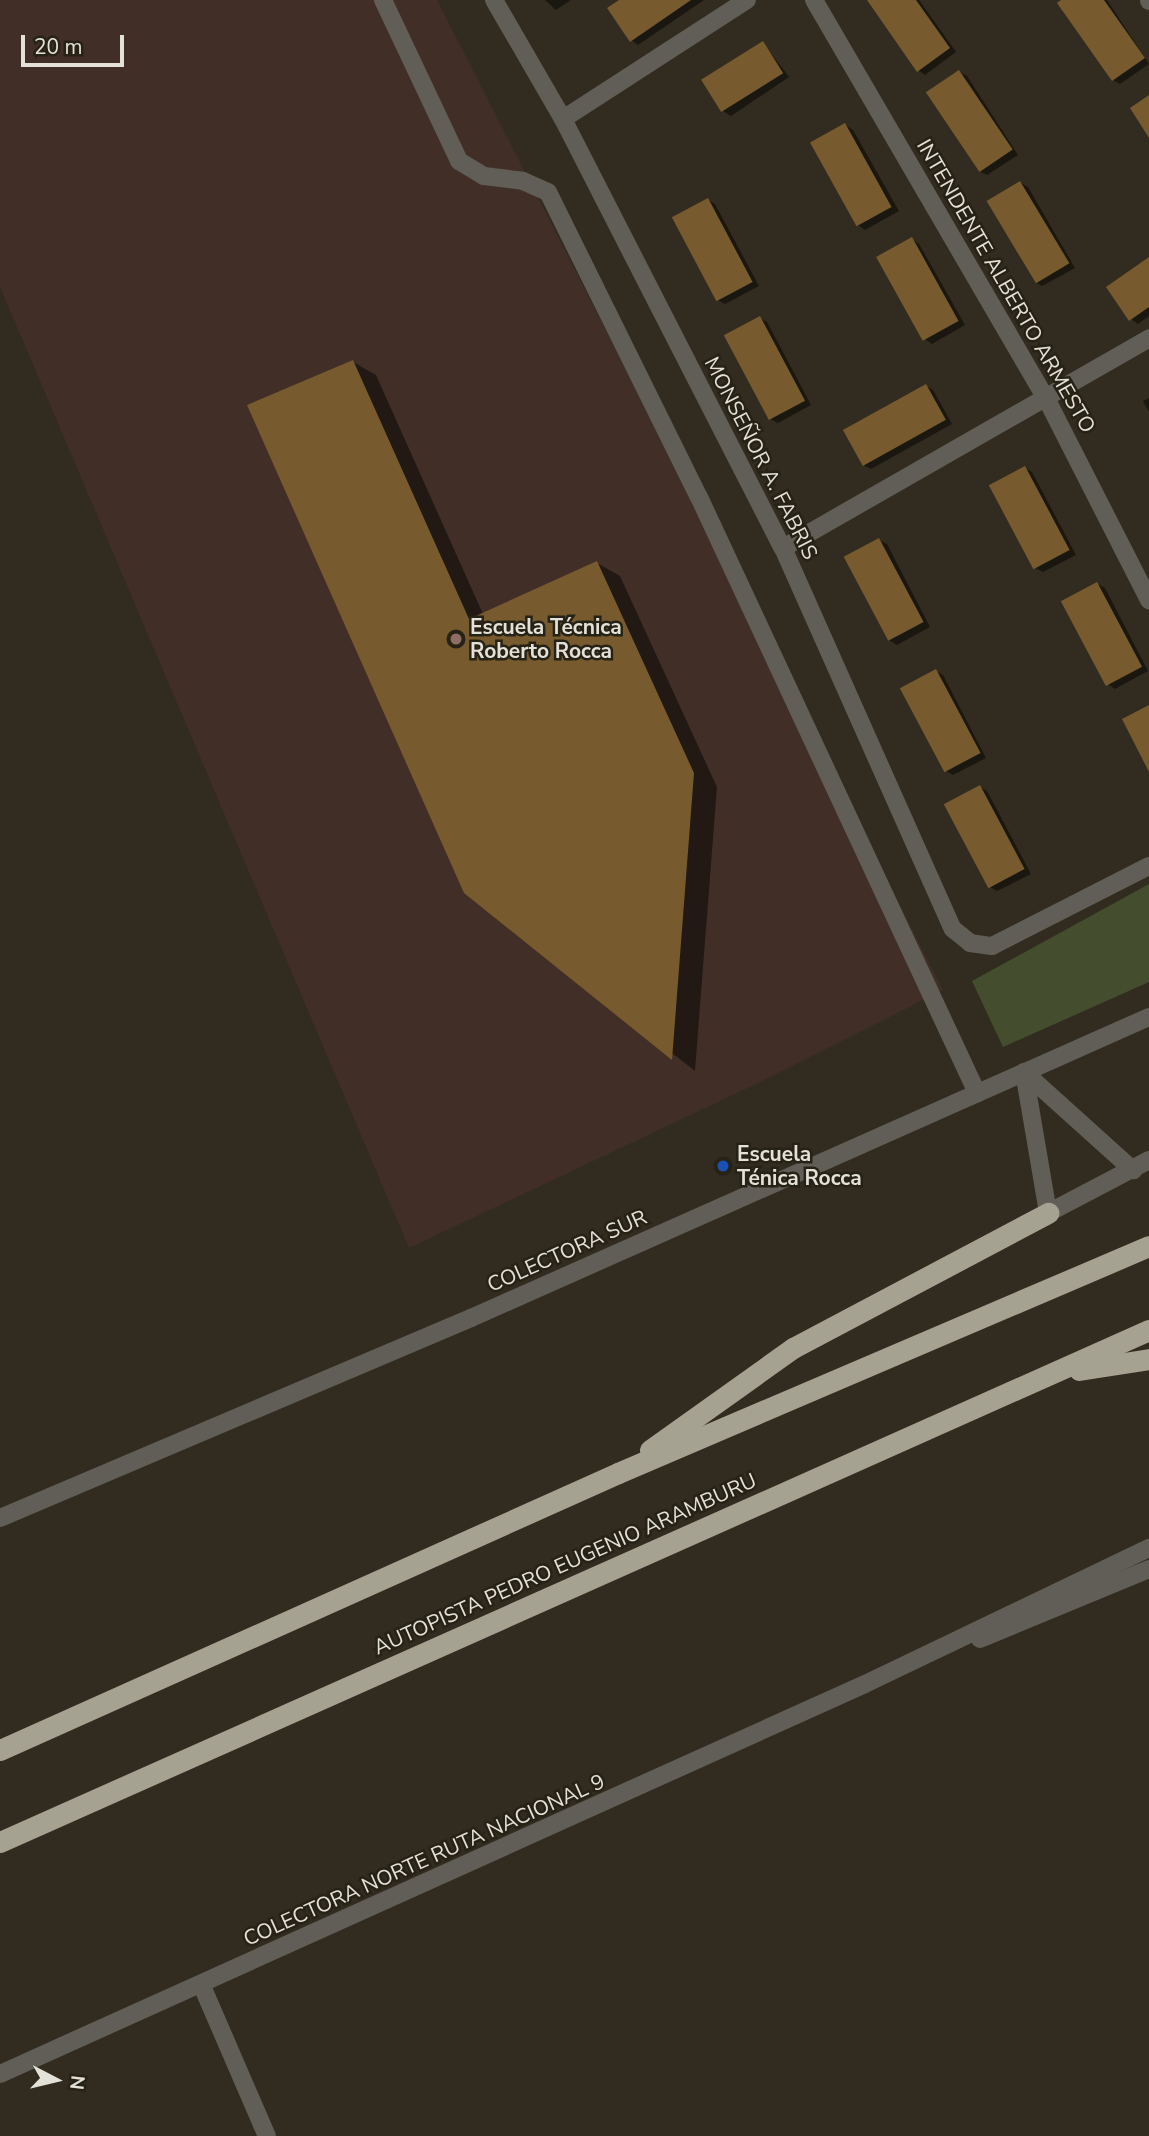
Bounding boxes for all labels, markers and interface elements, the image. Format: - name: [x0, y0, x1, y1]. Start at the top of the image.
- scale bar: [24, 21, 128, 65]
- text: 20 m: [34, 33, 83, 61]
- street label: INTENDENTE ALBERTO ARMESTO: [911, 135, 1101, 437]
- street label: MONSEÑOR A. FABRIS: [699, 353, 823, 563]
- place label: Escuela Técnica Roberto Rocca: [470, 614, 622, 664]
- marker: Escuela Técnica Roberto Rocca: [448, 631, 464, 647]
- place label: Escuela Ténica Rocca: [737, 1141, 862, 1191]
- marker: Escuela Ténica Rocca: [715, 1158, 731, 1174]
- street label: COLECTORA SUR: [483, 1205, 651, 1297]
- street label: AUTOPISTA PEDRO EUGENIO ARAMBURU: [370, 1468, 760, 1660]
- street label: COLECTORA NORTE RUTA NACIONAL 9: [239, 1769, 609, 1951]
- north arrow: [21, 2045, 91, 2115]
- text: N: [63, 2074, 91, 2091]

